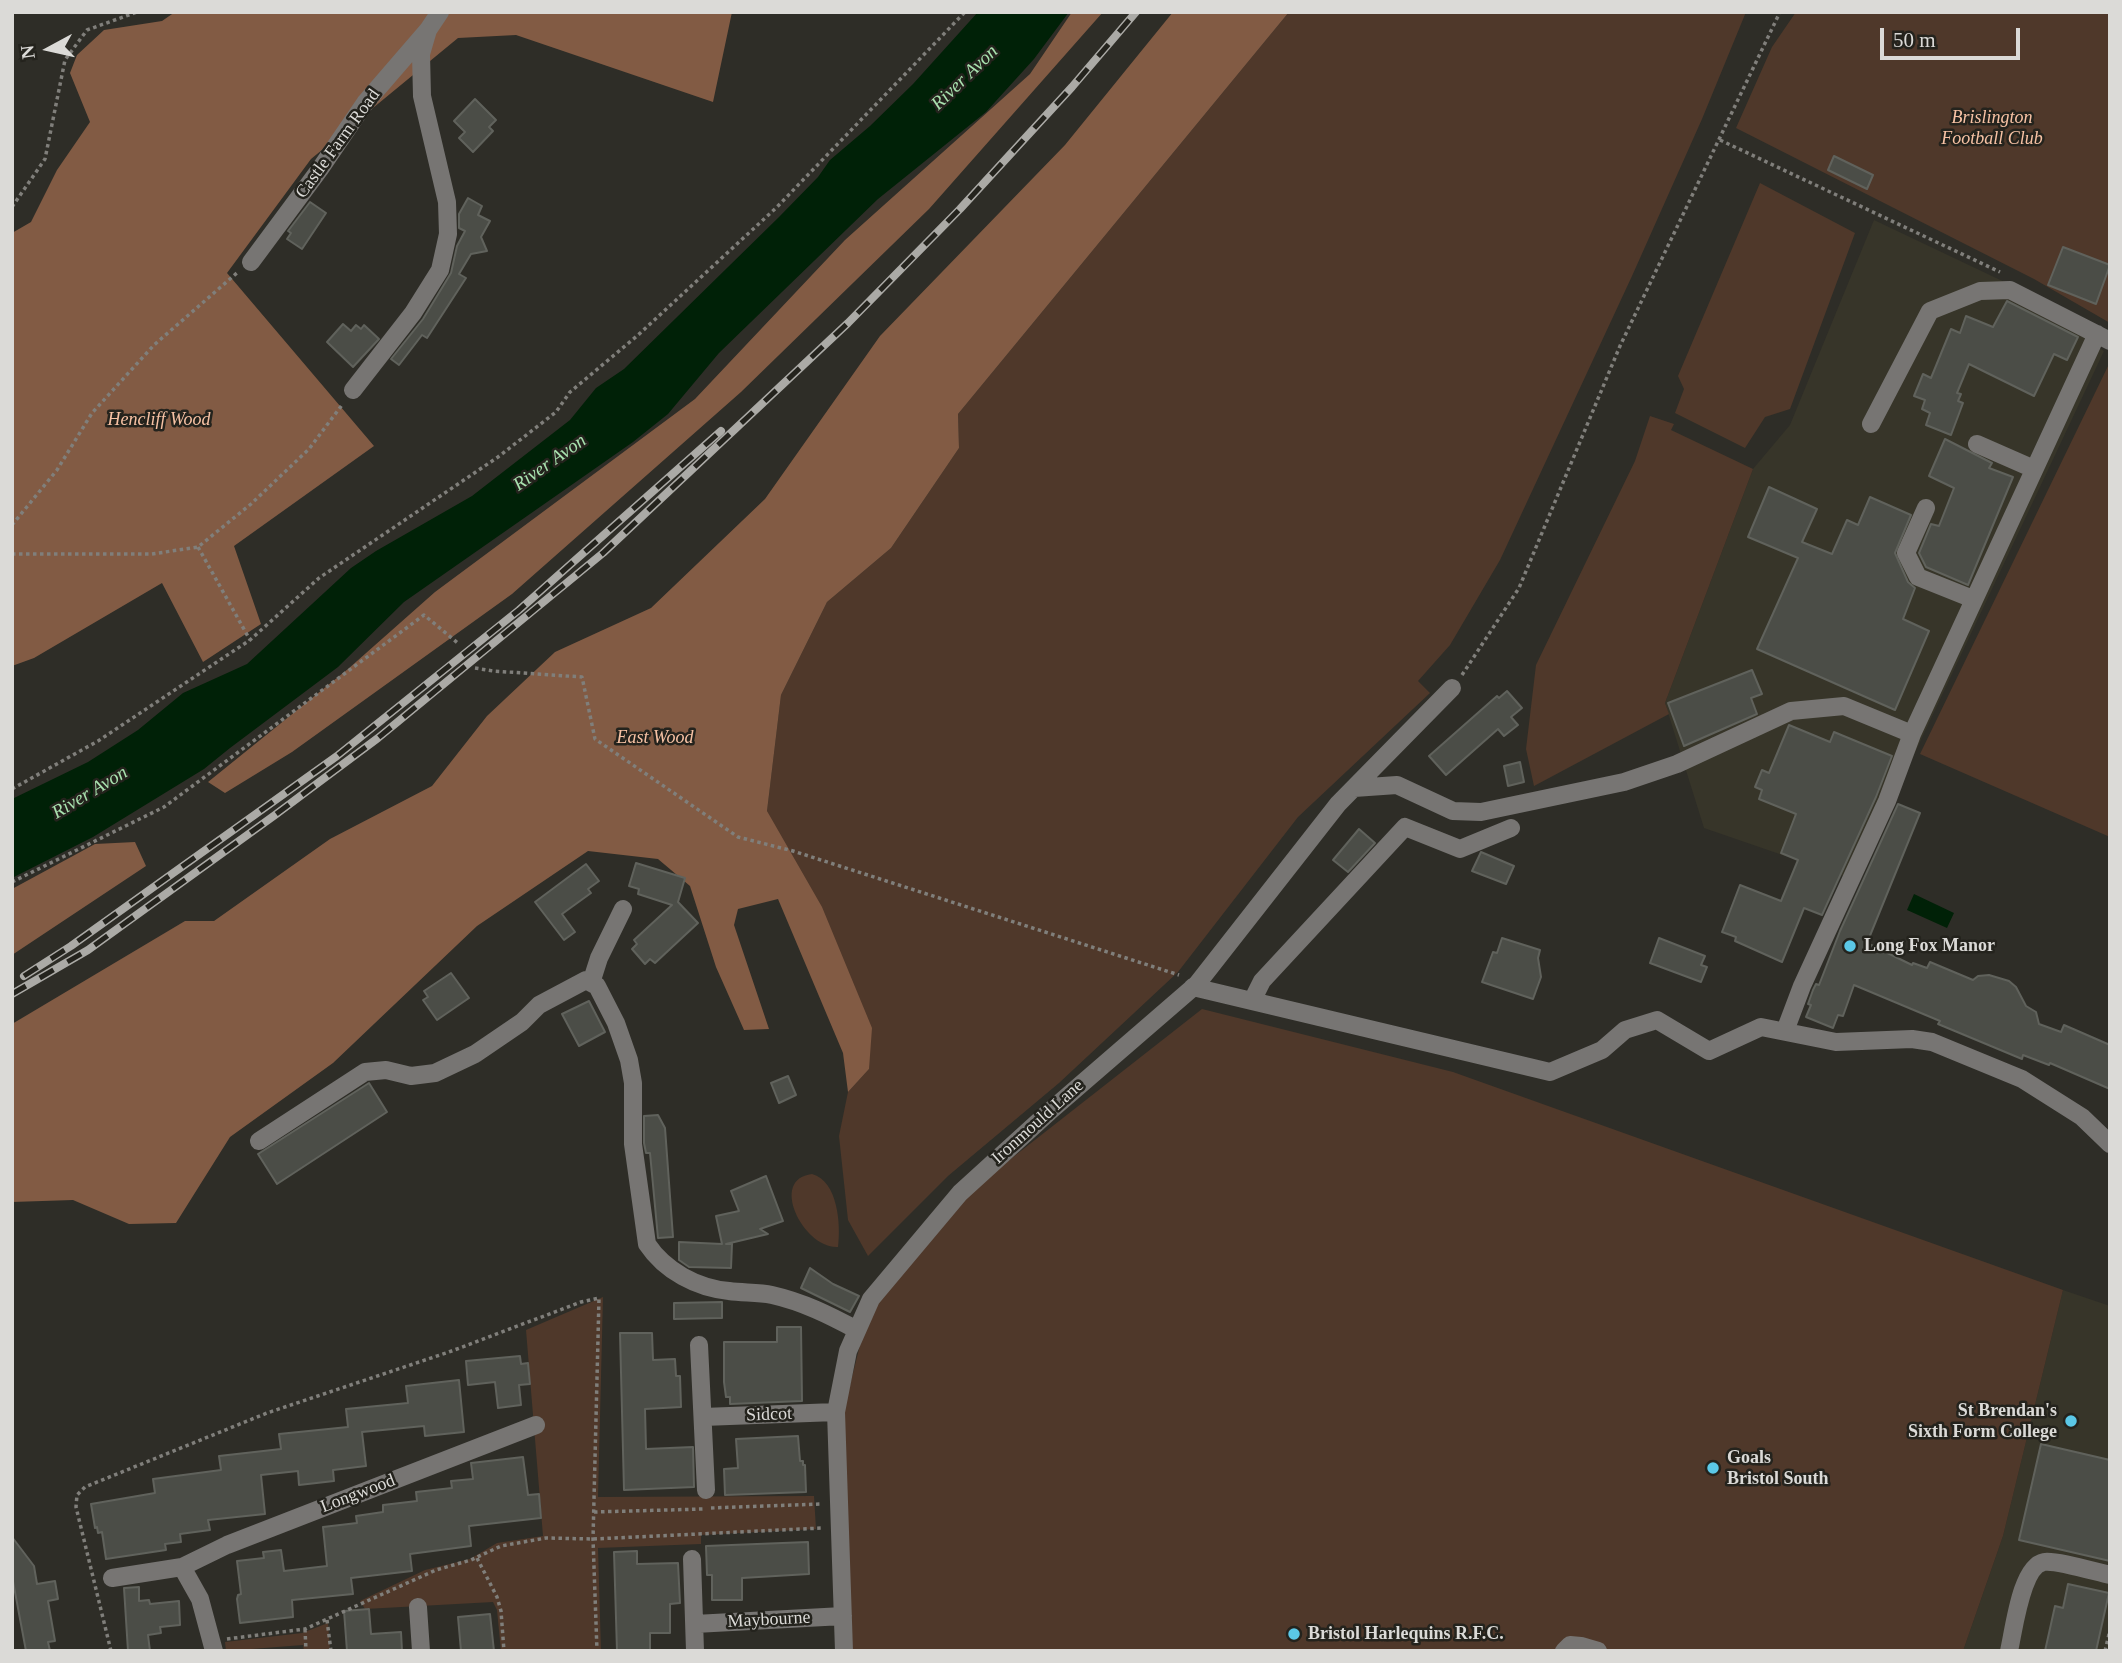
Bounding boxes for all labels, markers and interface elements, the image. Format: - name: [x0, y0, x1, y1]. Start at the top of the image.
- north arrow: [14, 14, 84, 84]
- scale bar: [1884, 14, 2024, 58]
- text: 50 m: [1893, 28, 1936, 52]
- water label: River Avon: [927, 41, 1003, 115]
- text: N: [16, 44, 39, 60]
- street label: Castle Farm Road: [291, 85, 385, 203]
- park label: Brislington Football Club: [1941, 107, 2043, 150]
- park label: Hencliff Wood: [108, 409, 210, 431]
- water label: River Avon: [509, 430, 591, 496]
- park label: East Wood: [617, 727, 693, 749]
- water label: River Avon: [48, 762, 132, 824]
- place label: Long Fox Manor: [1864, 935, 1995, 957]
- marker: Long Fox Manor: [1842, 938, 1858, 954]
- street label: Ironmould Lane: [987, 1075, 1089, 1169]
- place label: St Brendan's Sixth Form College: [1908, 1400, 2057, 1442]
- street label: Sidcot: [746, 1403, 792, 1427]
- marker: St Brendan's Sixth Form College: [2063, 1413, 2079, 1429]
- place label: Goals Bristol South: [1727, 1447, 1829, 1490]
- marker: Goals Bristol South: [1705, 1460, 1721, 1476]
- street label: Longwood: [318, 1470, 398, 1518]
- street label: Maybourne: [727, 1607, 811, 1633]
- place label: Bristol Harlequins R.F.C.: [1308, 1623, 1504, 1645]
- marker: Bristol Harlequins R.F.C.: [1286, 1626, 1302, 1642]

